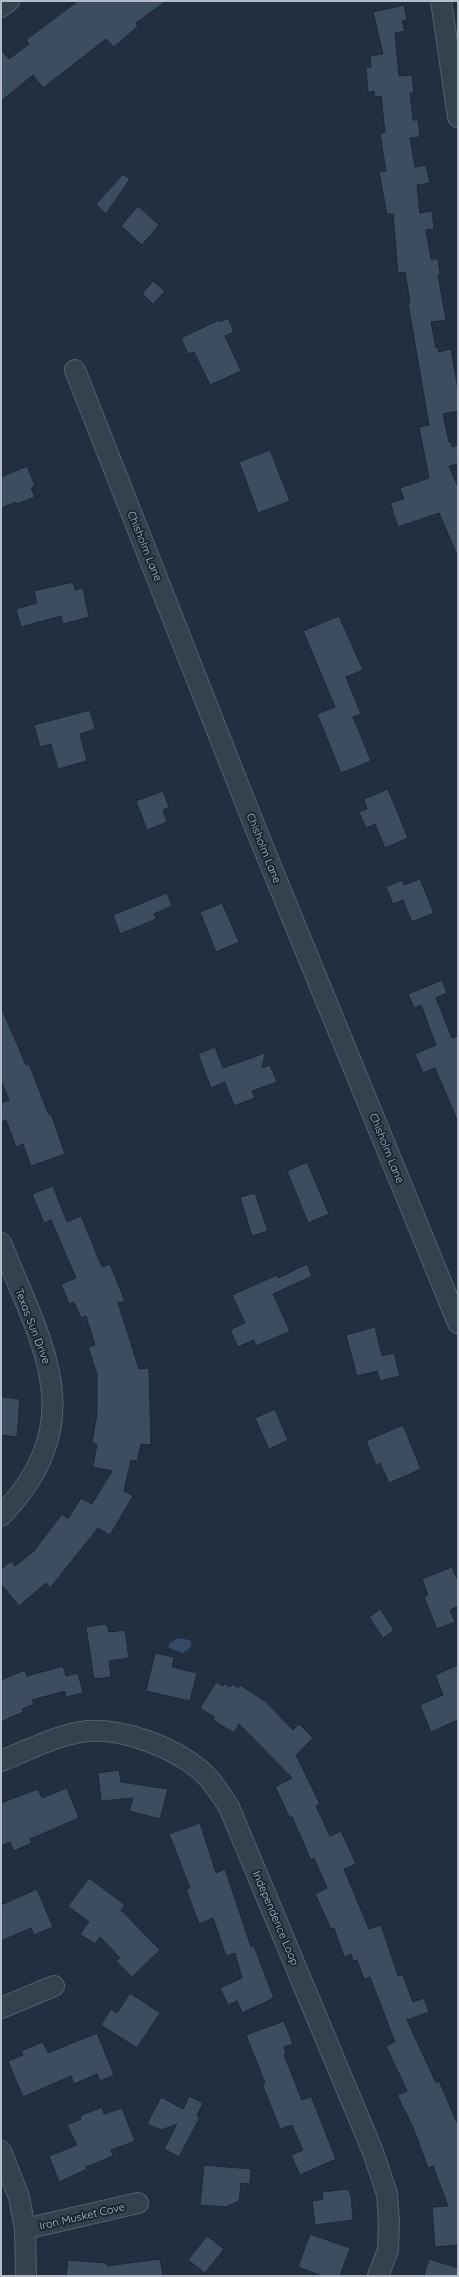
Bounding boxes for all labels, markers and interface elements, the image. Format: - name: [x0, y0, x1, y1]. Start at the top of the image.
- street label: Chisholm Lane: [125, 509, 165, 583]
- street label: Chisholm Lane: [244, 811, 284, 885]
- street label: Chisholm Lane: [367, 1111, 407, 1185]
- street label: Texas Sun Drive: [12, 1286, 54, 1366]
- street label: Independence Loop: [250, 1869, 302, 1968]
- street label: Iron Musket Cove: [38, 2199, 126, 2233]

